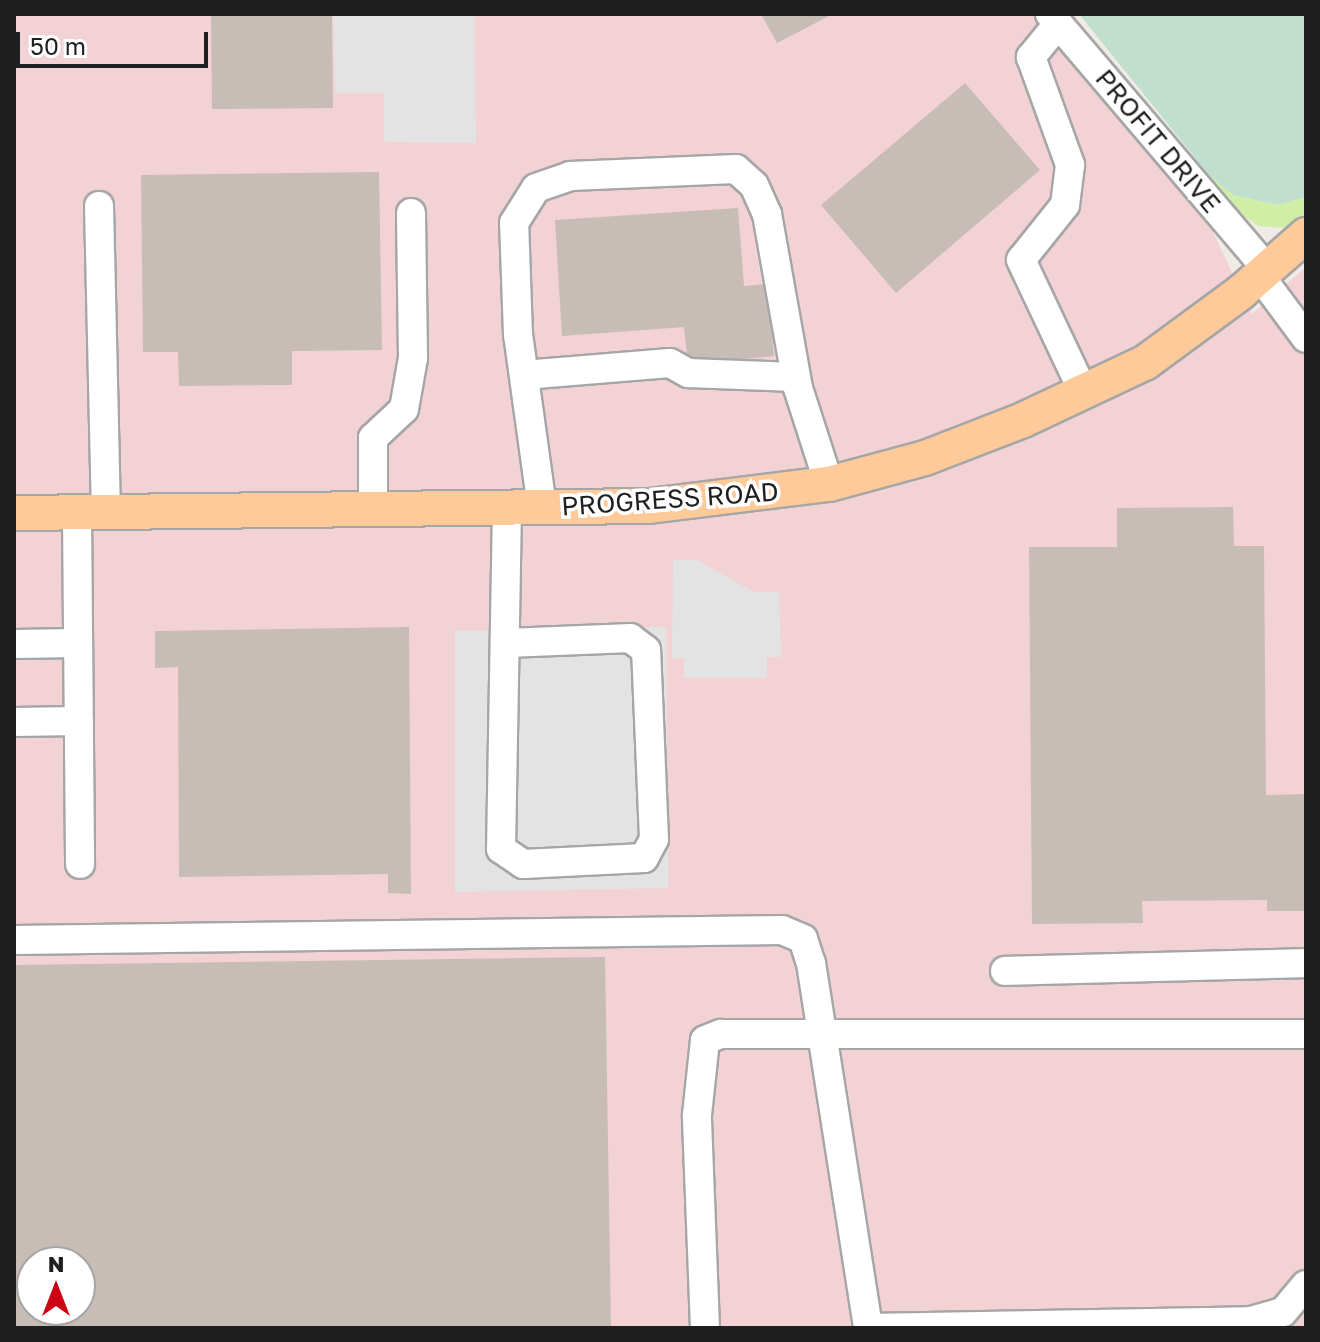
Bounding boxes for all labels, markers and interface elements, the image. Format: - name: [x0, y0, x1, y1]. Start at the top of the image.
- scale bar: [20, 16, 212, 66]
- text: 50 m: [30, 31, 86, 60]
- street label: PROFIT DRIVE: [1089, 63, 1227, 219]
- street label: PROGRESS ROAD: [560, 476, 780, 522]
- north arrow: [16, 1246, 96, 1326]
- text: N: [48, 1250, 64, 1277]

